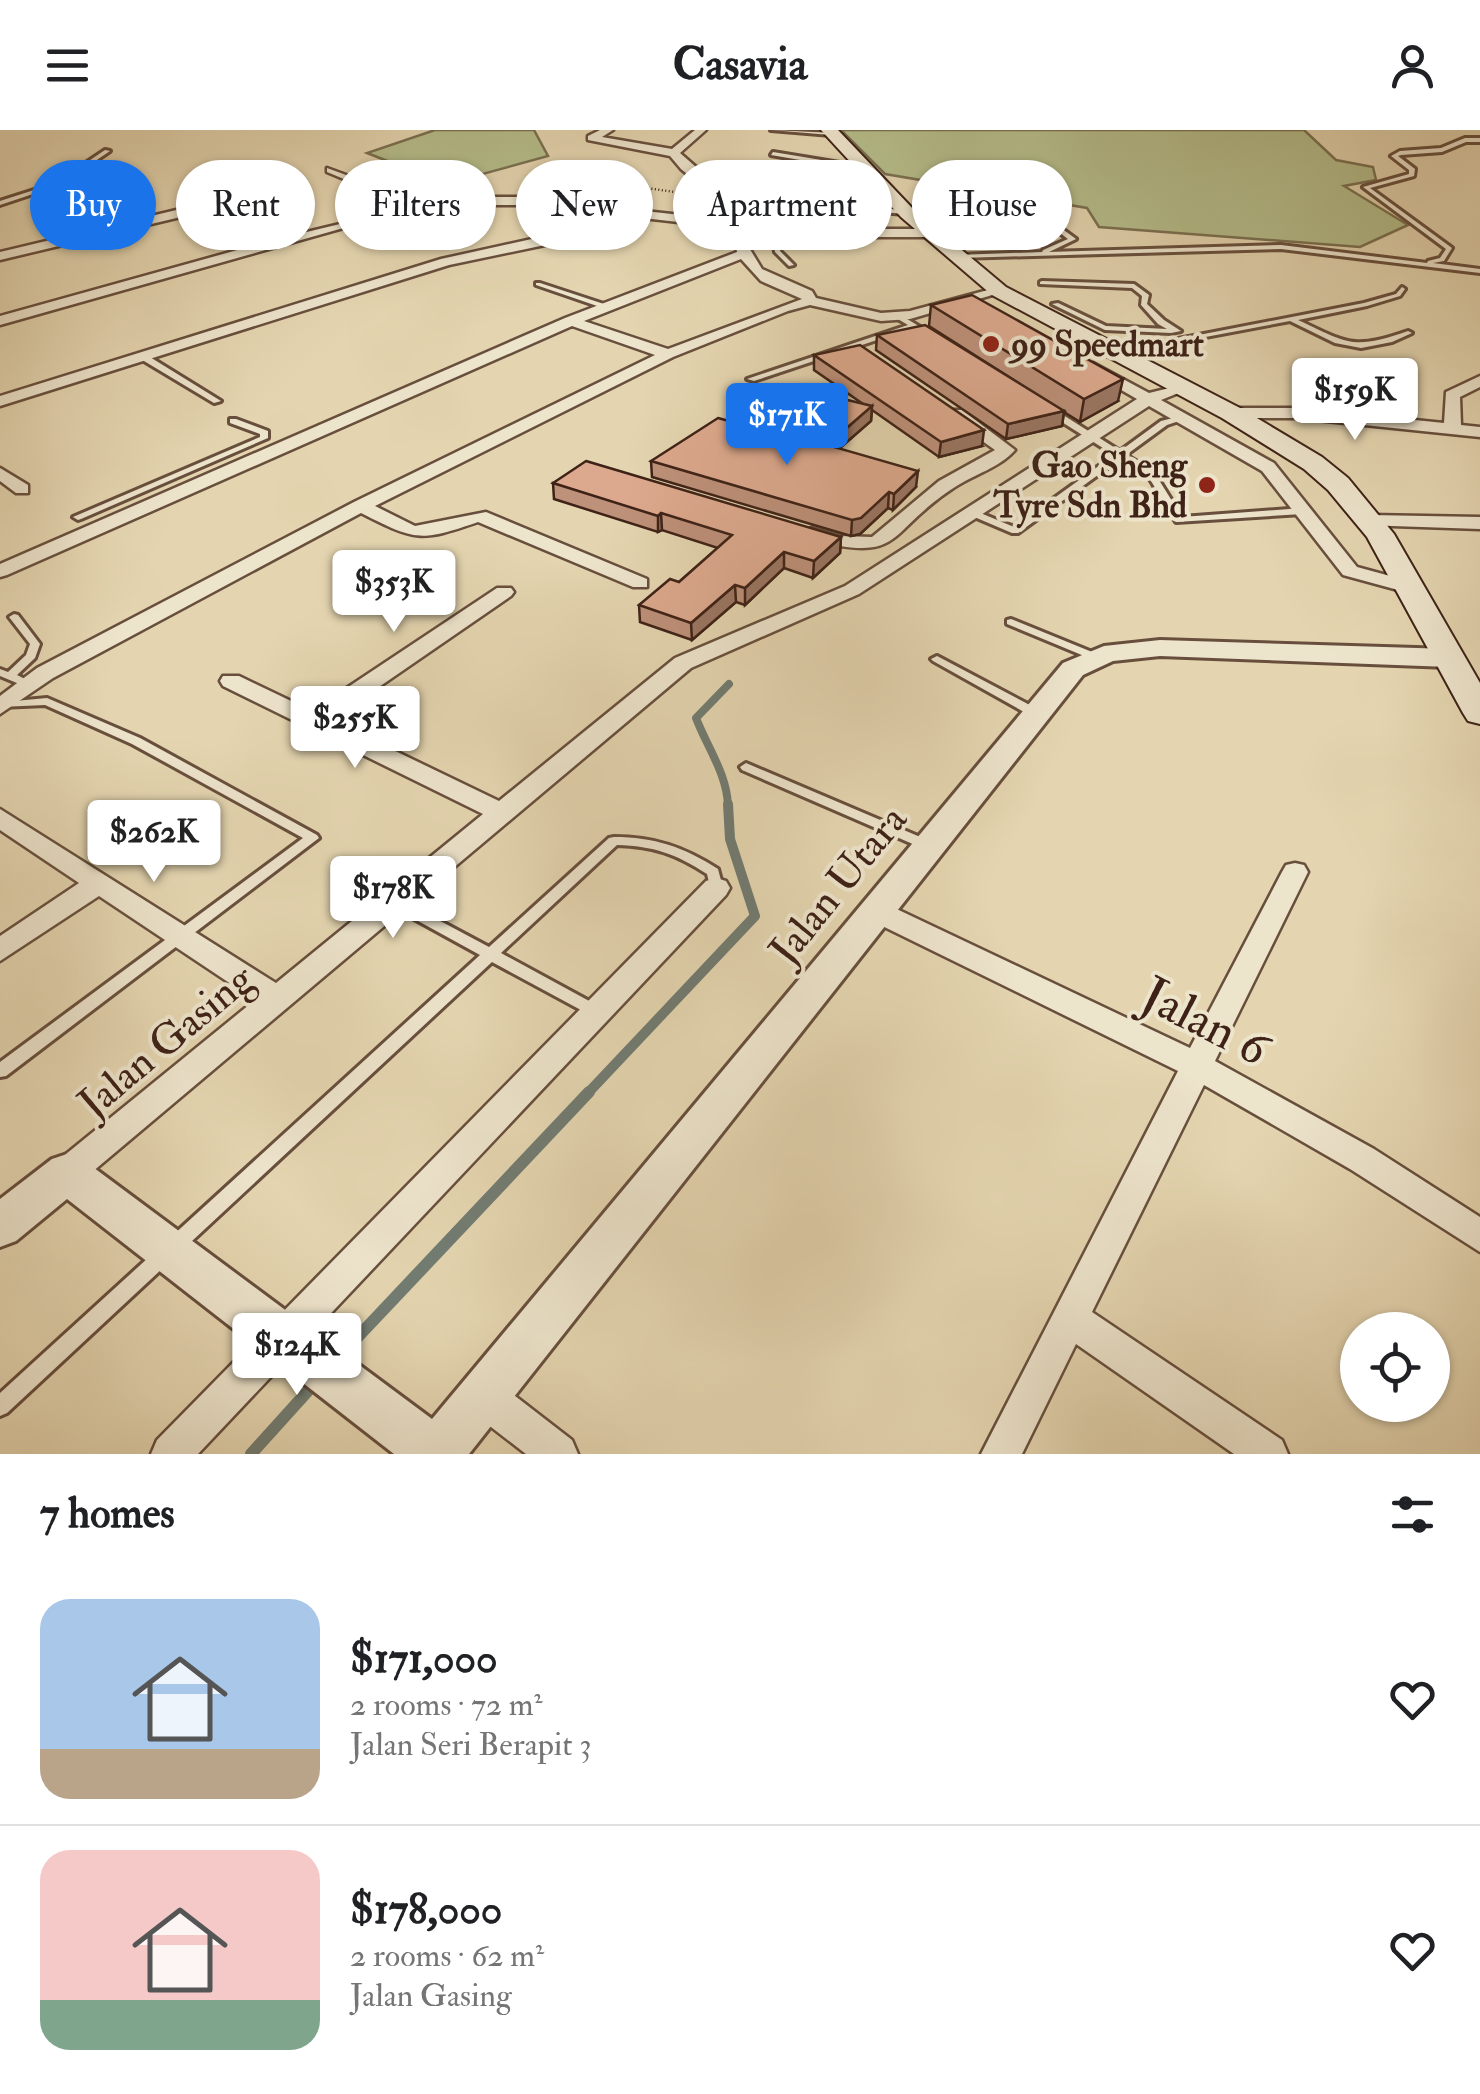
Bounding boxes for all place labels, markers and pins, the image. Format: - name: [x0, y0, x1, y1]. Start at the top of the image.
- place label: 99 Speedmart: [1008, 323, 1204, 367]
- marker: 99 Speedmart: [980, 333, 1002, 355]
- pin: $159K: [1285, 358, 1425, 443]
- pin: $171K: [717, 383, 857, 468]
- place label: Gao Sheng Tyre Sdn Bhd: [993, 444, 1189, 529]
- marker: Gao Sheng Tyre Sdn Bhd: [1196, 474, 1218, 496]
- pin: $353K: [324, 550, 464, 635]
- pin: $255K: [285, 686, 425, 771]
- pin: $262K: [84, 800, 224, 885]
- pin: $178K: [323, 856, 463, 941]
- pin: $124K: [227, 1313, 367, 1398]

